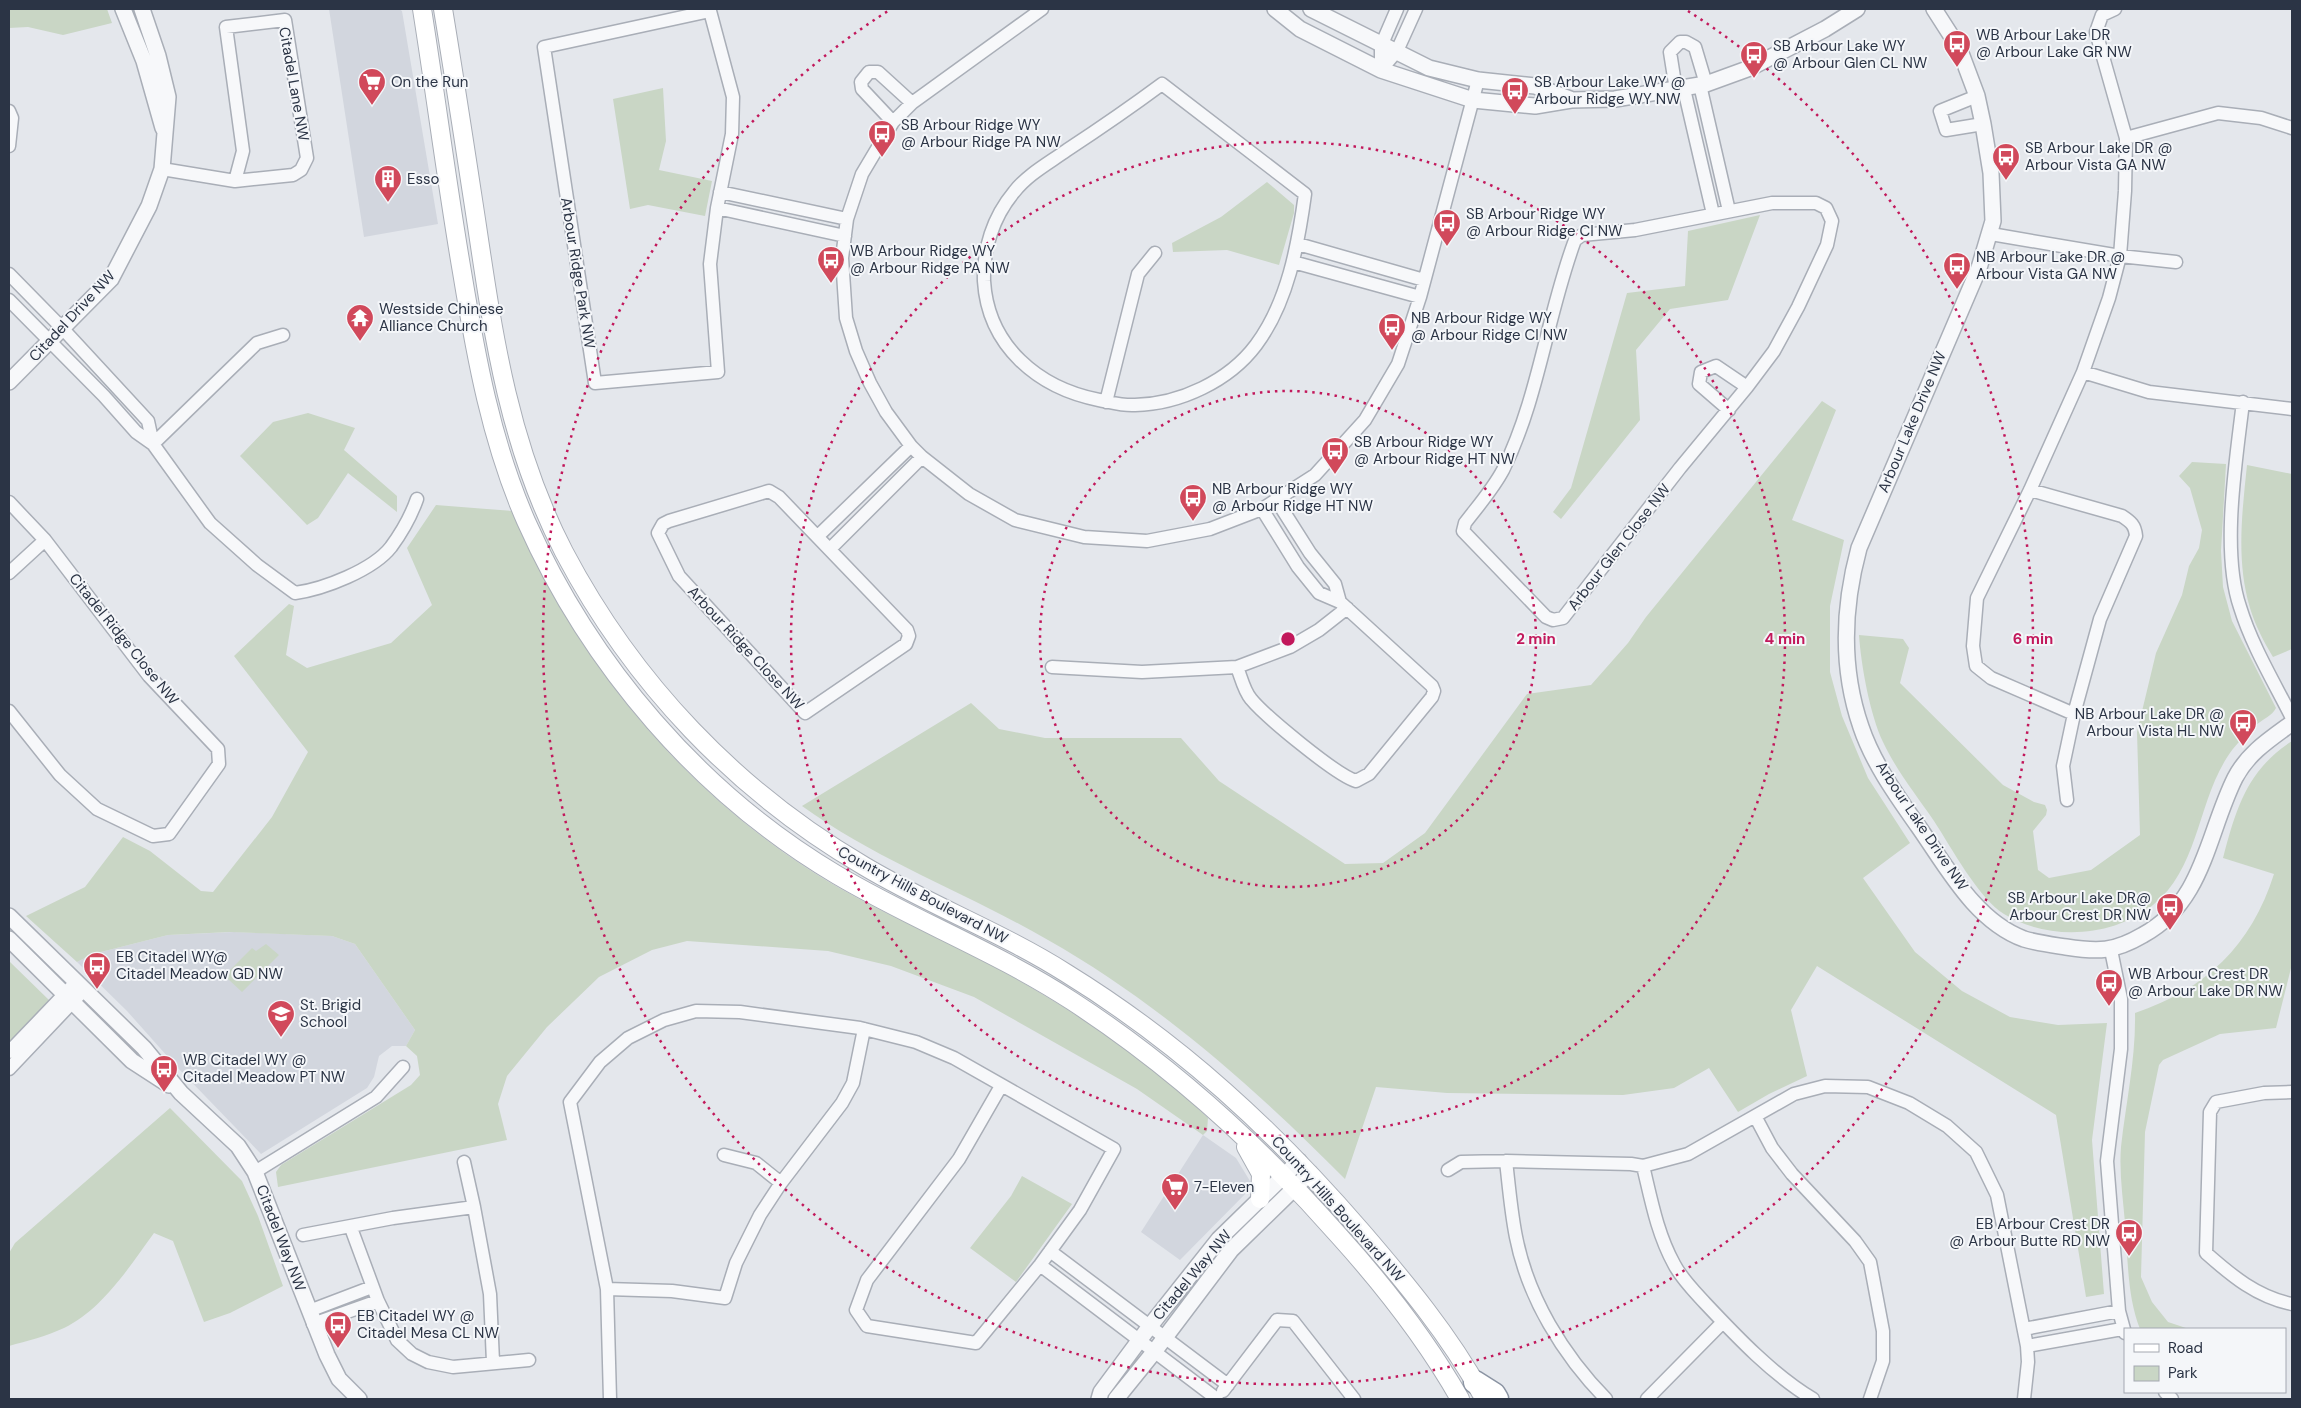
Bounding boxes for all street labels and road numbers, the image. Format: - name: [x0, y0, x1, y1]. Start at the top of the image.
- street label: Citadel Lane NW: [274, 25, 314, 143]
- street label: Arbour Ridge Park NW: [556, 196, 600, 351]
- street label: Citadel Drive NW: [24, 266, 120, 366]
- street label: Arbour Lake Drive NW: [1873, 348, 1951, 496]
- street label: Arbour Glen Close NW: [1563, 479, 1675, 614]
- street label: Citadel Ridge Close NW: [65, 569, 184, 709]
- street label: Arbour Ridge Close NW: [683, 582, 809, 715]
- street label: Arbour Lake Drive NW: [1871, 757, 1973, 895]
- street label: Country Hills Boulevard NW: [834, 842, 1012, 949]
- street label: Country Hills Boulevard NW: [1267, 1132, 1409, 1287]
- street label: Citadel Way NW: [251, 1182, 311, 1295]
- street label: Citadel Way NW: [1148, 1225, 1236, 1325]

